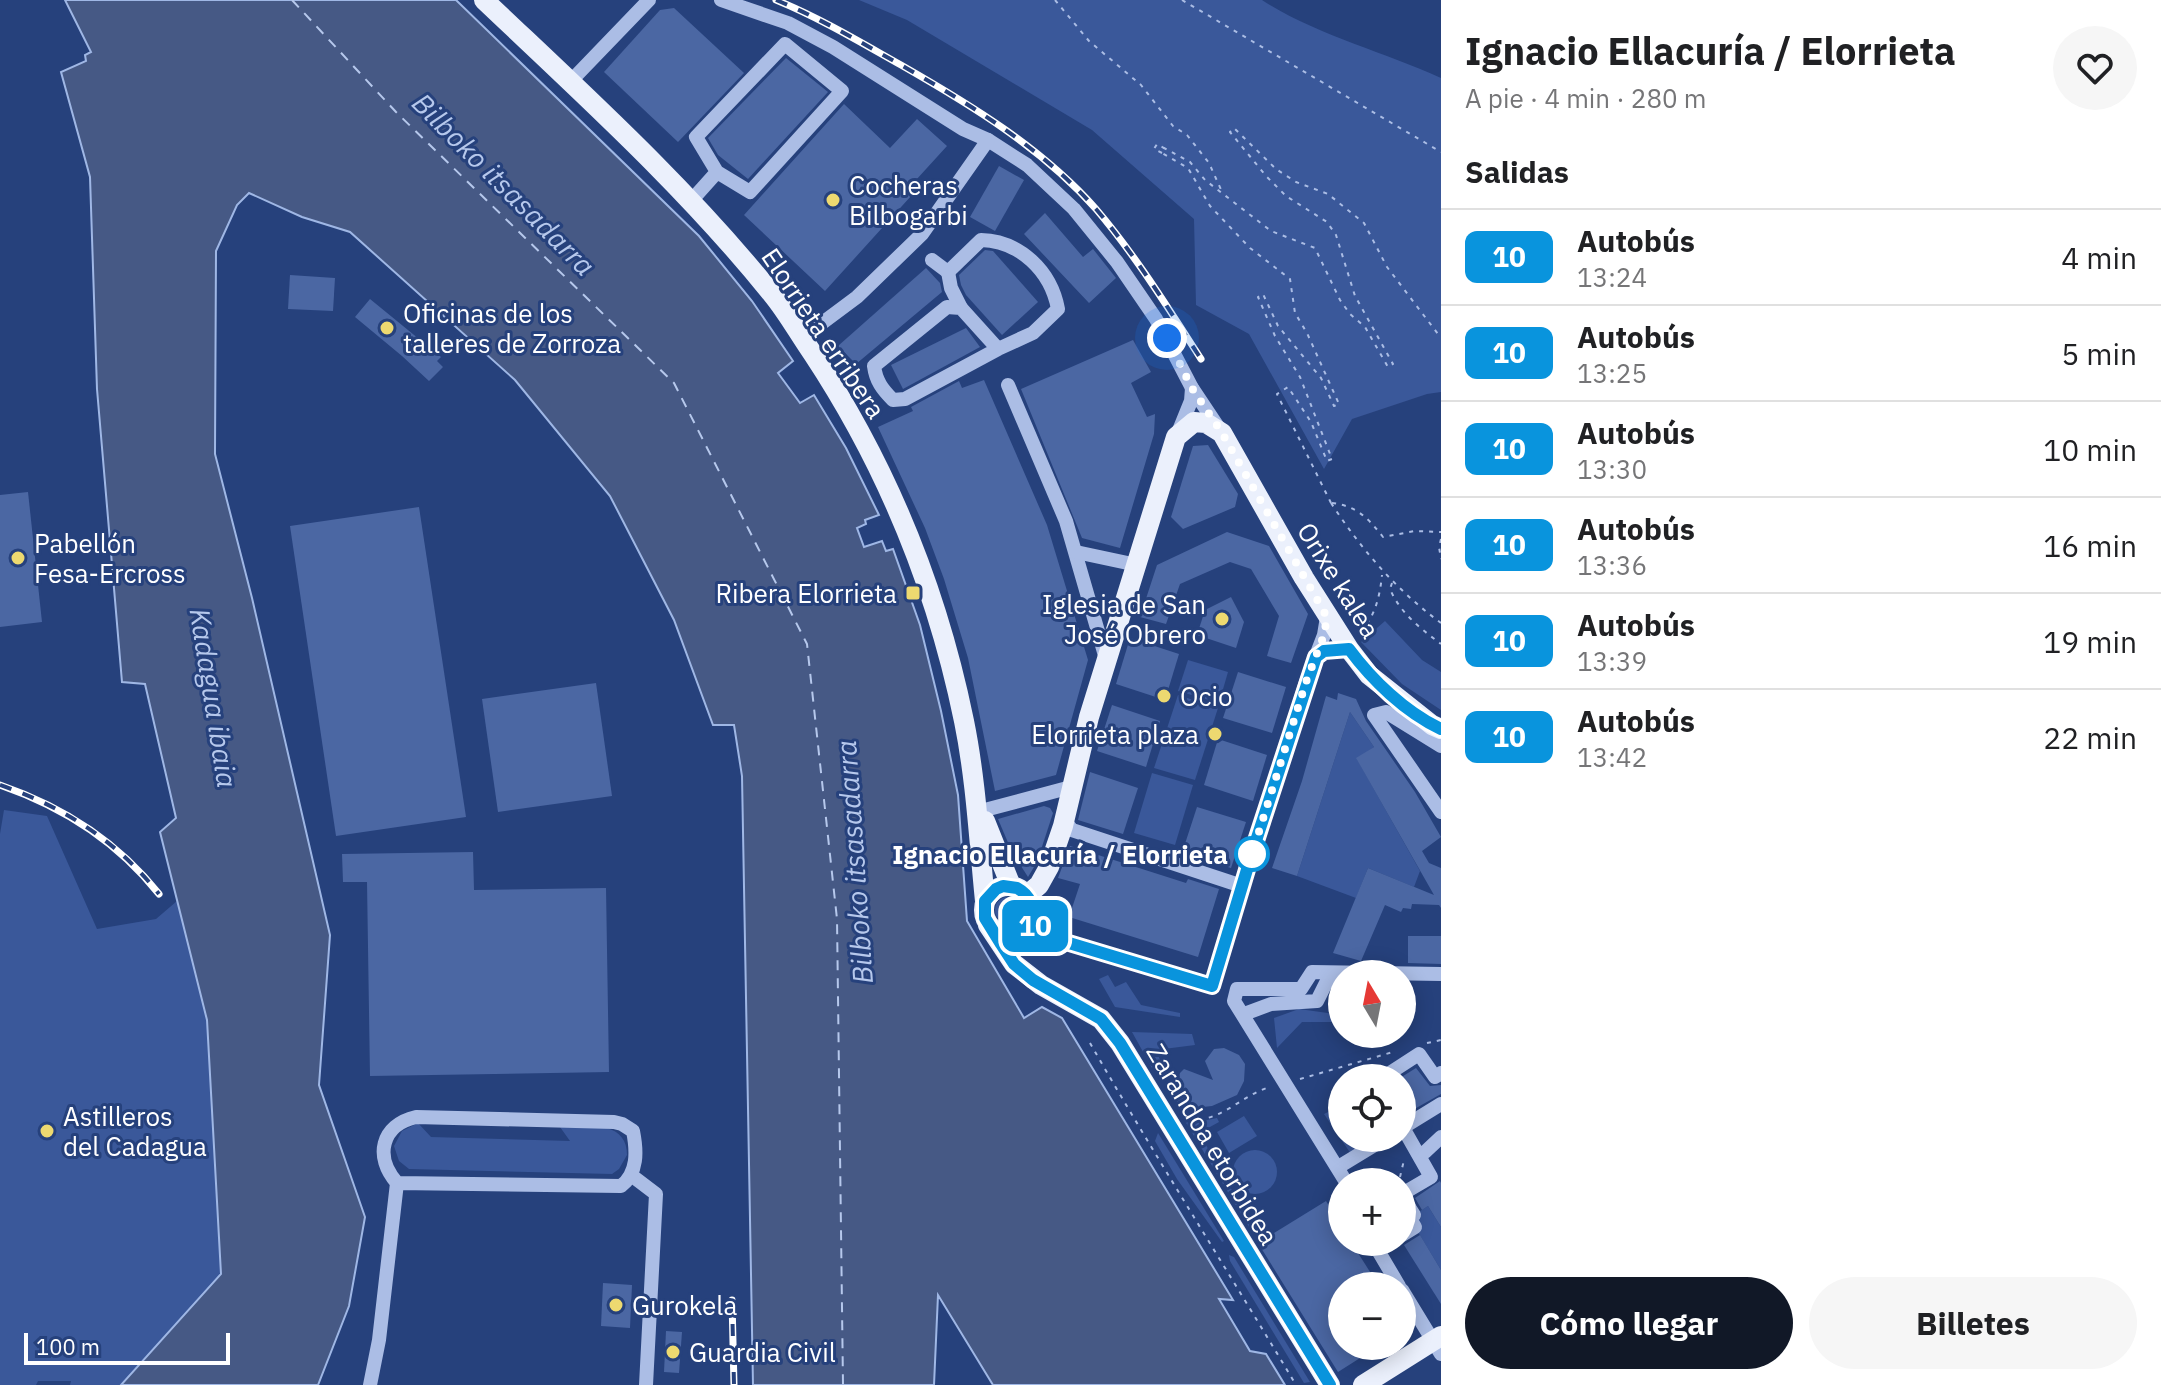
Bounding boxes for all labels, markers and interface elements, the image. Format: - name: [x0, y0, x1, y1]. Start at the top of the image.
- text: Ignacio Ellacuría / Elorrieta: [1465, 26, 1956, 75]
- button: heart: [2053, 26, 2137, 110]
- text: A pie · 4 min · 280 m: [1465, 81, 1707, 115]
- water label: Bilboko itsasadarra: [405, 85, 603, 283]
- text: Salidas: [1465, 152, 1569, 191]
- place label: Cocheras Bilbogarbi: [849, 168, 968, 232]
- marker: Cocheras Bilbogarbi: [824, 191, 842, 209]
- text: Autobús: [1577, 221, 1695, 260]
- text: 10: [1492, 238, 1526, 275]
- text: 4 min: [2061, 238, 2137, 277]
- street label: Elorrieta erribera: [754, 241, 894, 425]
- text: 13:24: [1577, 260, 1647, 294]
- place label: Oficinas de los talleres de Zorroza: [403, 296, 621, 360]
- text: Autobús: [1577, 317, 1695, 356]
- your location: [1147, 318, 1187, 358]
- marker: Oficinas de los talleres de Zorroza: [378, 319, 396, 337]
- text: 10: [1492, 334, 1526, 371]
- text: 5 min: [2061, 334, 2137, 373]
- text: 13:25: [1577, 356, 1647, 390]
- text: Autobús: [1577, 413, 1695, 452]
- text: 10: [1492, 430, 1526, 467]
- text: 10 min: [2043, 430, 2137, 469]
- text: 13:30: [1577, 452, 1647, 486]
- text: Autobús: [1577, 509, 1695, 548]
- street label: Orixe kalea: [1290, 516, 1388, 644]
- place label: Pabellón Fesa-Ercross: [34, 526, 186, 590]
- text: 10: [1492, 526, 1526, 563]
- text: 16 min: [2043, 526, 2137, 565]
- text: 13:36: [1577, 548, 1647, 582]
- marker: Pabellón Fesa-Ercross: [9, 549, 27, 567]
- place label: Ribera Elorrieta: [715, 576, 897, 610]
- marker: Ribera Elorrieta: [904, 584, 922, 602]
- place label: Iglesia de San José Obrero: [1042, 587, 1206, 651]
- text: Autobús: [1577, 605, 1695, 644]
- water label: Kadagua ibaia: [182, 606, 246, 790]
- marker: Iglesia de San José Obrero: [1213, 610, 1231, 628]
- text: 10: [1492, 622, 1526, 659]
- text: 19 min: [2043, 622, 2137, 661]
- text: 13:39: [1577, 644, 1647, 678]
- place label: Ocio: [1180, 679, 1233, 713]
- marker: Ocio: [1155, 687, 1173, 705]
- text: Autobús: [1577, 701, 1695, 740]
- place label: Elorrieta plaza: [1031, 717, 1199, 751]
- text: 10: [1492, 718, 1526, 755]
- text: 22 min: [2043, 718, 2137, 757]
- marker: Elorrieta plaza: [1206, 725, 1224, 743]
- water label: Bilboko itsasadarra: [827, 739, 881, 985]
- text: 13:42: [1577, 740, 1647, 774]
- place label: Ignacio Ellacuría / Elorrieta: [892, 837, 1228, 871]
- marker: Ignacio Ellacuría / Elorrieta: [1235, 837, 1269, 871]
- line badge: 10: [999, 900, 1071, 952]
- text: 10: [1018, 907, 1052, 944]
- north arrow: [1328, 960, 1416, 1048]
- map controls: [1328, 960, 1416, 1360]
- street label: Zarandoa etorbidea: [1139, 1037, 1287, 1251]
- button: locate: [1328, 1064, 1416, 1152]
- place label: Astilleros del Cadagua: [63, 1099, 207, 1163]
- marker: Astilleros del Cadagua: [38, 1122, 56, 1140]
- button: +: [1328, 1168, 1416, 1256]
- button: −: [1328, 1272, 1416, 1360]
- button: Cómo llegar: [1465, 1277, 1793, 1369]
- button: Billetes: [1809, 1277, 2137, 1369]
- place label: Gurokela: [632, 1288, 737, 1322]
- marker: Gurokela: [607, 1296, 625, 1314]
- scale bar: [24, 1329, 230, 1365]
- text: 100 m: [36, 1332, 100, 1361]
- place label: Guardia Civil: [689, 1335, 836, 1369]
- marker: Guardia Civil: [664, 1343, 682, 1361]

